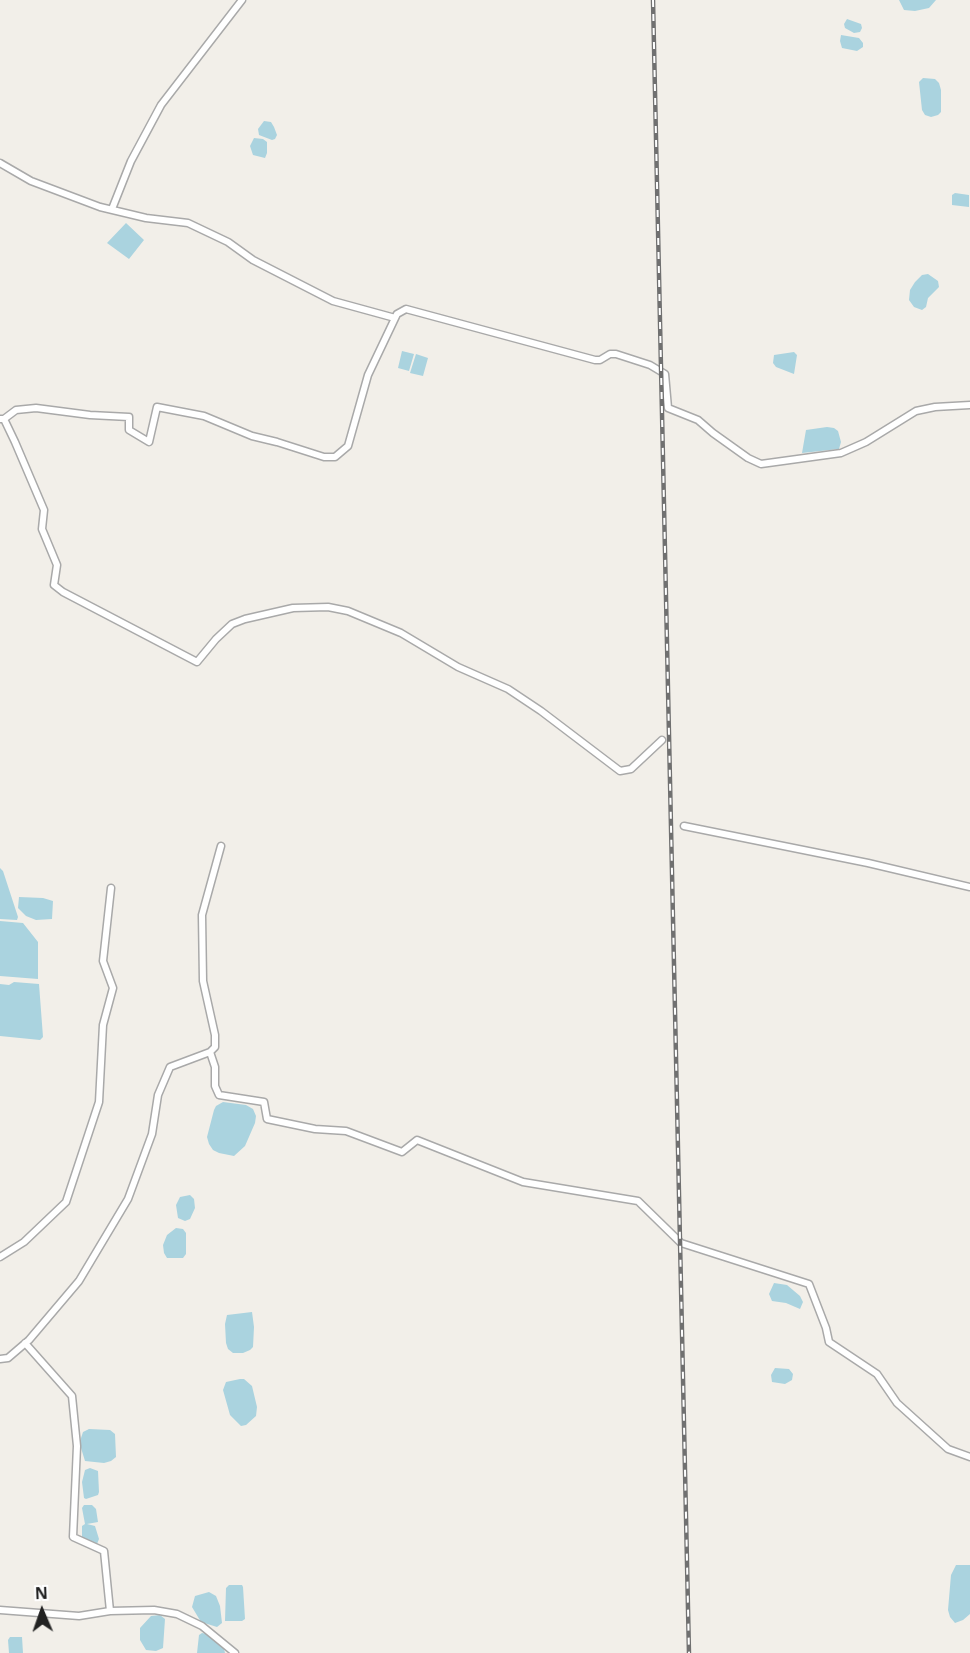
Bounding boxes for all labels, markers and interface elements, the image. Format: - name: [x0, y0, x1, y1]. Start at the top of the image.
- north arrow: [12, 1581, 72, 1641]
- text: N: [34, 1582, 48, 1604]

